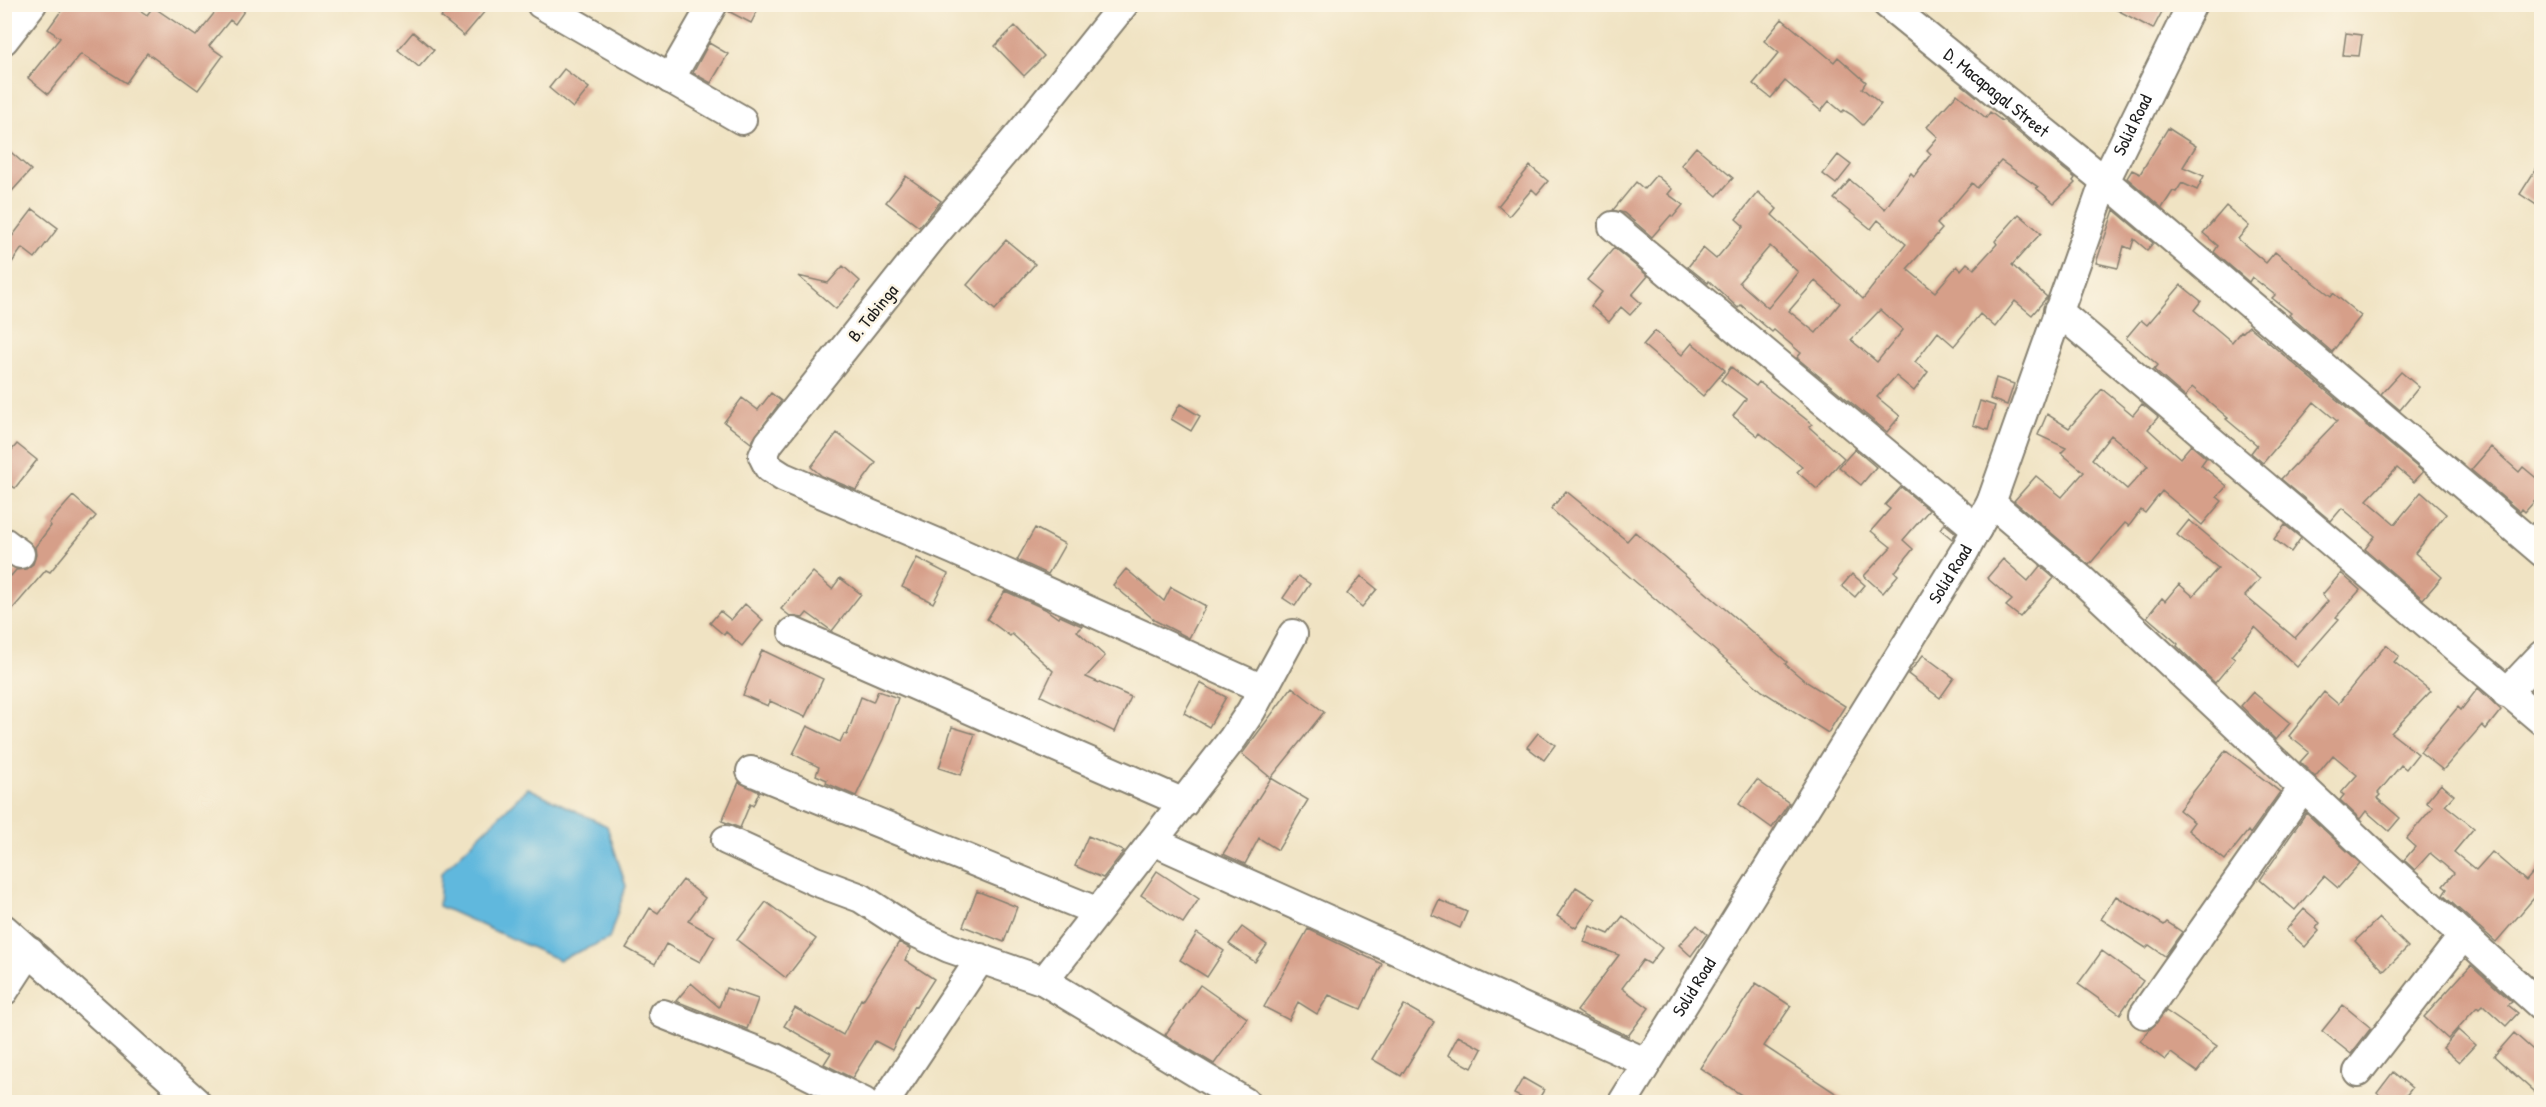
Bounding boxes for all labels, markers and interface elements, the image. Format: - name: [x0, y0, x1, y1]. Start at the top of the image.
- street label: D. Macapagal Street: [1939, 42, 2055, 143]
- street label: Solid Road: [2106, 90, 2158, 160]
- street label: B. Tabinga: [842, 279, 903, 347]
- street label: Solid Road: [1922, 540, 1978, 608]
- street label: Solid Road: [1666, 953, 1721, 1021]

